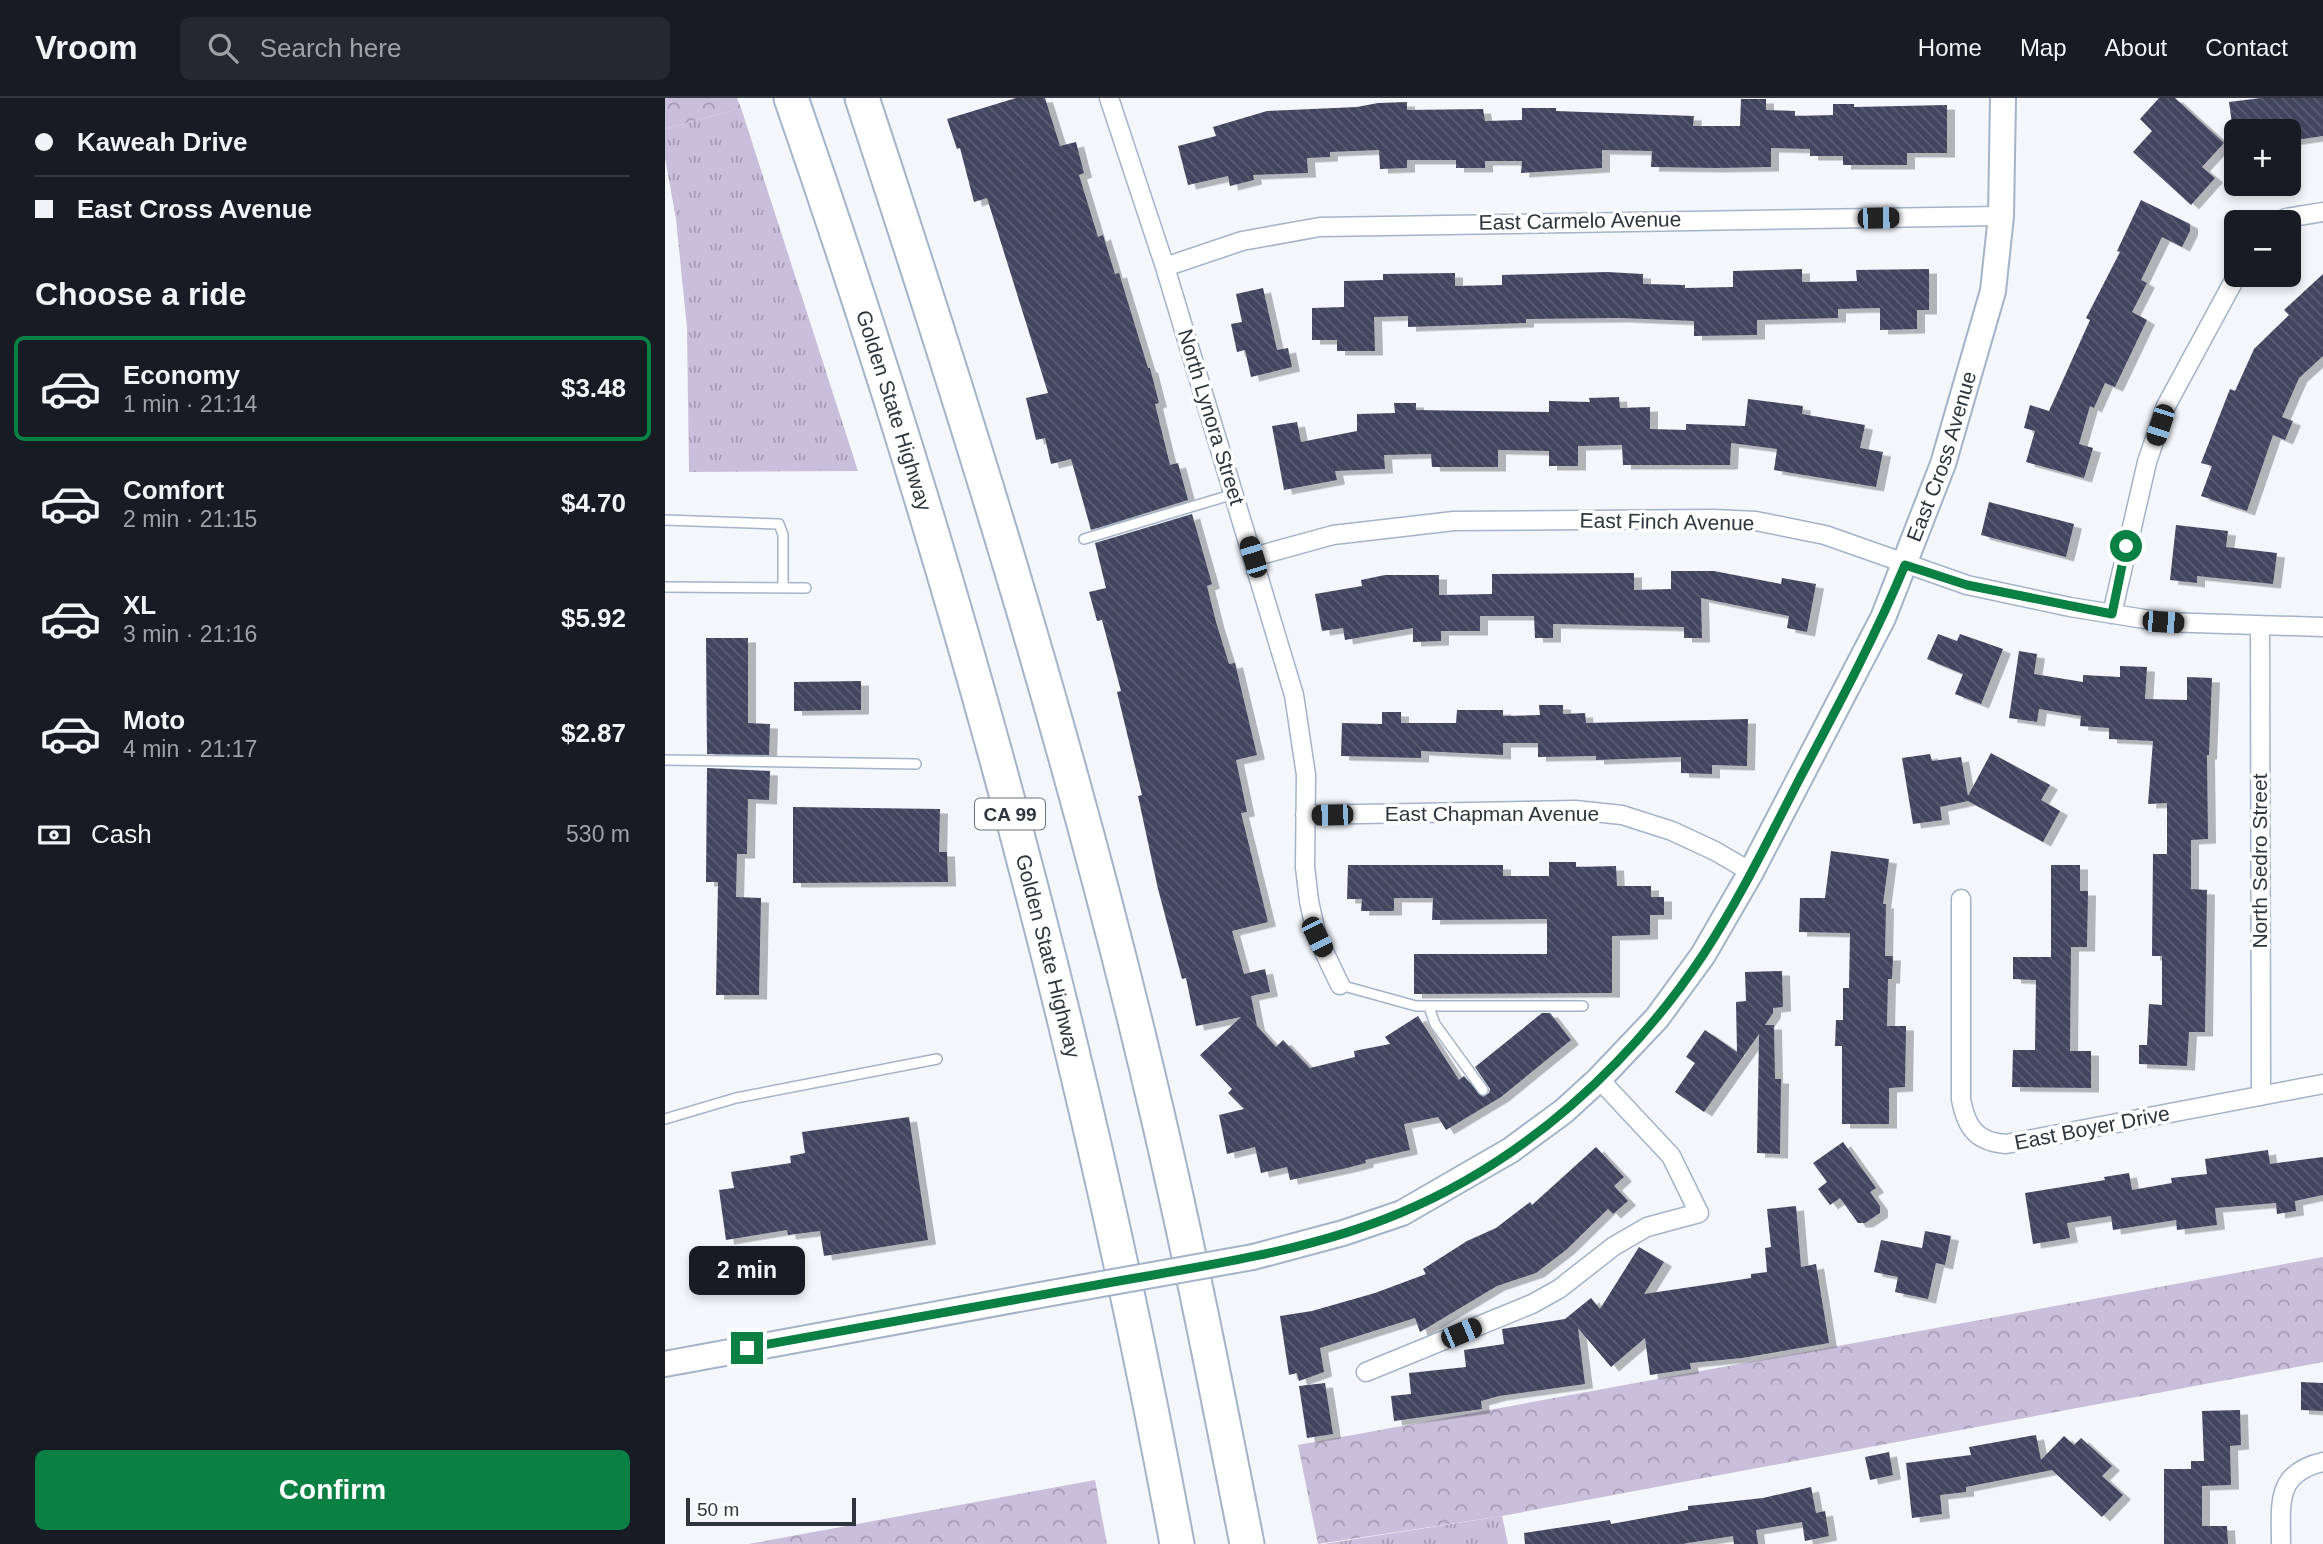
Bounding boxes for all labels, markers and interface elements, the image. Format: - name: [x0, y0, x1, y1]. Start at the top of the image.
- search box: [180, 17, 670, 80]
- text: Vroom: [35, 29, 138, 66]
- icon: search: [204, 29, 242, 67]
- text: Search here: [260, 33, 401, 63]
- text: Home: [1918, 34, 1982, 61]
- text: Map: [2020, 34, 2067, 61]
- text: About: [2105, 34, 2167, 61]
- text: Contact: [2205, 34, 2288, 61]
- map controls: [2224, 119, 2301, 287]
- button: +: [2224, 119, 2301, 196]
- text: Kaweah Drive: [77, 127, 248, 157]
- text: East Cross Avenue: [77, 194, 312, 224]
- street label: East Carmelo Avenue: [1478, 207, 1682, 234]
- car: [1857, 207, 1900, 229]
- button: −: [2224, 210, 2301, 287]
- text: Choose a ride: [35, 276, 247, 312]
- street label: Golden State Highway: [852, 307, 936, 514]
- street label: North Lynora Street: [1174, 326, 1249, 508]
- icon: car: [39, 357, 102, 420]
- text: Economy: [123, 360, 240, 390]
- street label: East Cross Avenue: [1902, 368, 1980, 545]
- text: $3.48: [561, 373, 626, 403]
- text: 1 min · 21:14: [123, 391, 257, 417]
- car: [2144, 402, 2177, 448]
- icon: car: [39, 472, 102, 535]
- text: Comfort: [123, 475, 224, 505]
- text: $4.70: [561, 488, 626, 518]
- text: 2 min · 21:15: [123, 506, 257, 532]
- street label: East Finch Avenue: [1579, 508, 1755, 535]
- route start: [2110, 530, 2142, 562]
- car: [1237, 534, 1270, 580]
- icon: car: [39, 587, 102, 650]
- text: XL: [123, 590, 156, 620]
- text: $5.92: [561, 603, 626, 633]
- car: [2142, 610, 2185, 634]
- text: 3 min · 21:16: [123, 621, 257, 647]
- icon: car: [39, 702, 102, 765]
- text: Moto: [123, 705, 185, 735]
- text: $2.87: [561, 718, 626, 748]
- text: 4 min · 21:17: [123, 736, 257, 762]
- street label: North Sedro Street: [2248, 773, 2271, 949]
- road number: CA 99: [975, 799, 1045, 830]
- street label: East Chapman Avenue: [1385, 802, 1599, 825]
- car: [1311, 804, 1354, 826]
- icon: cash: [35, 816, 73, 854]
- text: Cash: [91, 819, 152, 849]
- text: 530 m: [566, 821, 630, 847]
- street label: Golden State Highway: [1012, 852, 1085, 1061]
- car: [1299, 914, 1336, 960]
- street label: East Boyer Drive: [2012, 1101, 2171, 1154]
- callout: 2 min: [689, 1246, 805, 1296]
- text: 2 min: [717, 1257, 777, 1283]
- car: [1438, 1315, 1485, 1351]
- route end: [731, 1332, 763, 1364]
- button: Confirm: [35, 1450, 630, 1530]
- scale bar: [686, 1495, 856, 1527]
- text: 50 m: [697, 1499, 739, 1520]

